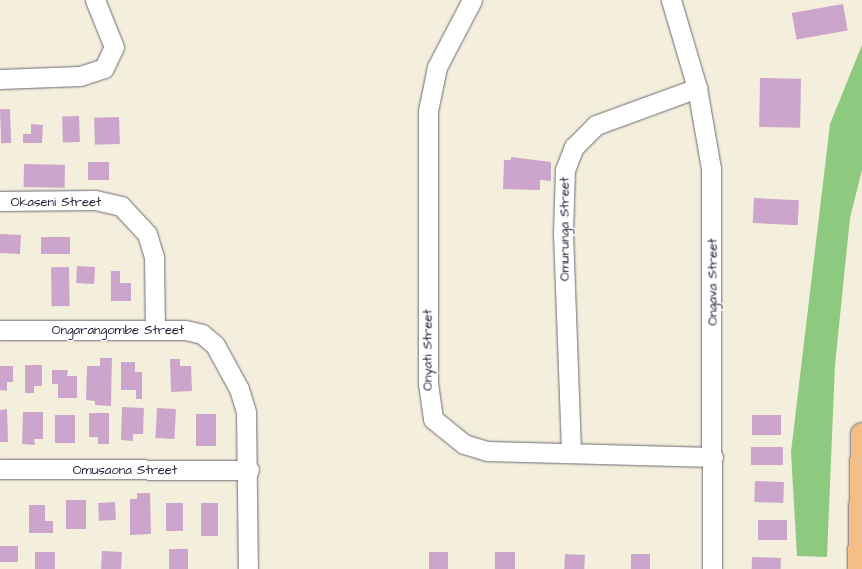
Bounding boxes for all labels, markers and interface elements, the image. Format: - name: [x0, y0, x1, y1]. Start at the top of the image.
- street label: Omurunga Street: [557, 177, 573, 281]
- street label: Okaseni Street: [11, 194, 101, 210]
- street label: Ongava Street: [705, 238, 721, 326]
- street label: Onyati Street: [420, 309, 436, 391]
- street label: Ongarangombe Street: [52, 322, 184, 338]
- street label: Omusaona Street: [73, 462, 177, 478]

